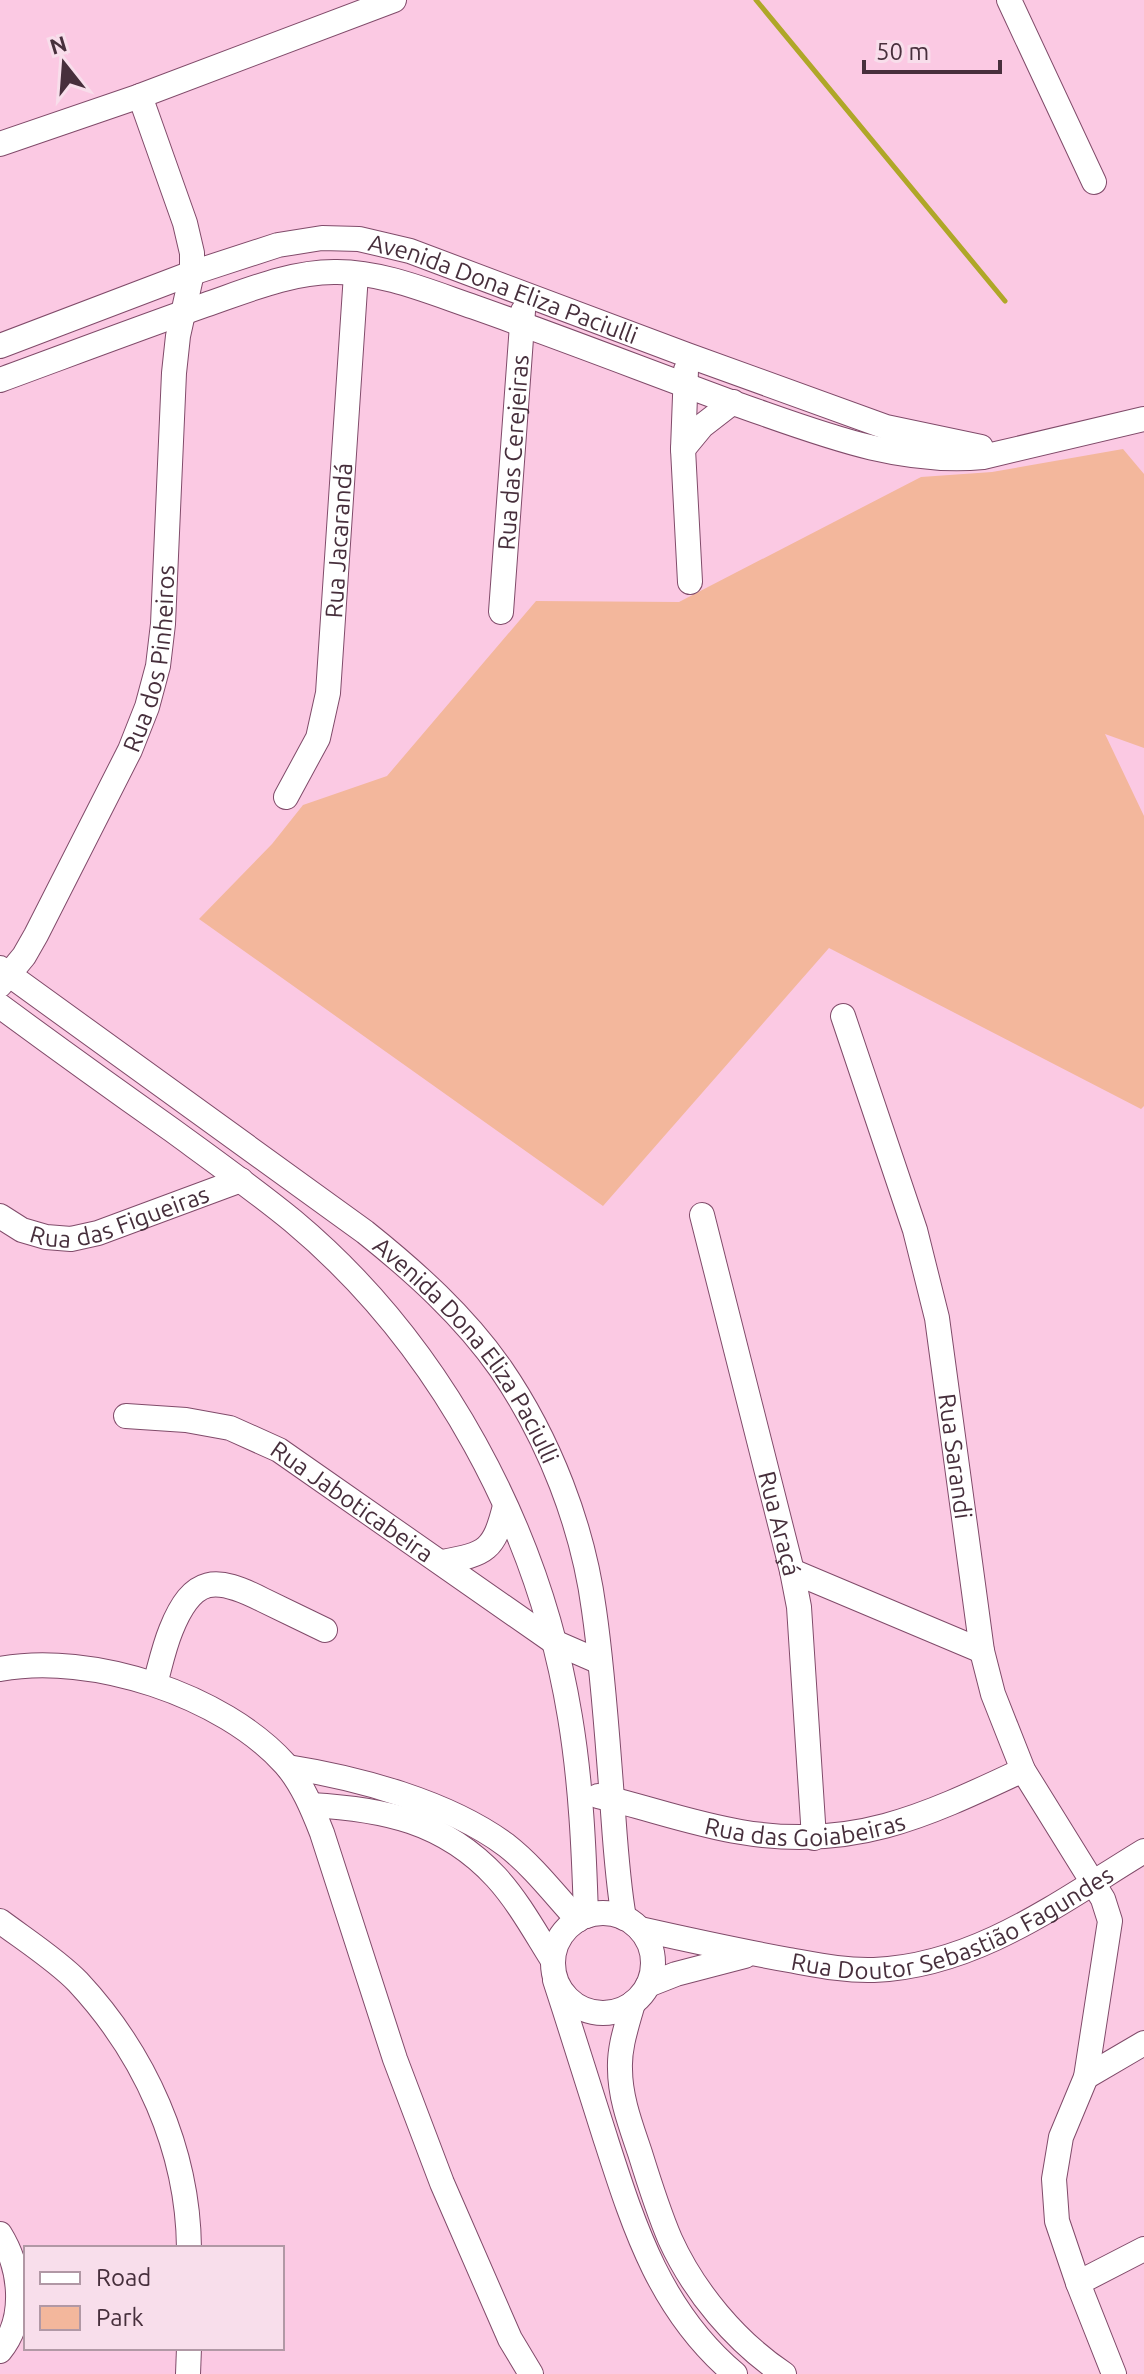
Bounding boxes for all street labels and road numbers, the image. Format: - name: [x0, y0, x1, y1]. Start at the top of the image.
- street label: Avenida Dona Eliza Paciulli: [366, 228, 642, 349]
- street label: Rua das Cerejeiras: [492, 354, 533, 551]
- street label: Rua Jacarandá: [320, 462, 357, 619]
- street label: Rua dos Pinheiros: [117, 564, 179, 756]
- street label: Rua das Figueiras: [27, 1180, 212, 1252]
- street label: Avenida Dona Eliza Paciulli: [368, 1231, 564, 1467]
- street label: Rua Sarandi: [934, 1392, 978, 1521]
- street label: Rua Jaboticabeira: [266, 1435, 439, 1567]
- street label: Rua Araçá: [754, 1468, 806, 1578]
- street label: Rua das Goiabeiras: [702, 1807, 908, 1851]
- street label: Rua Doutor Sebastião Fagundes: [789, 1860, 1118, 1984]

